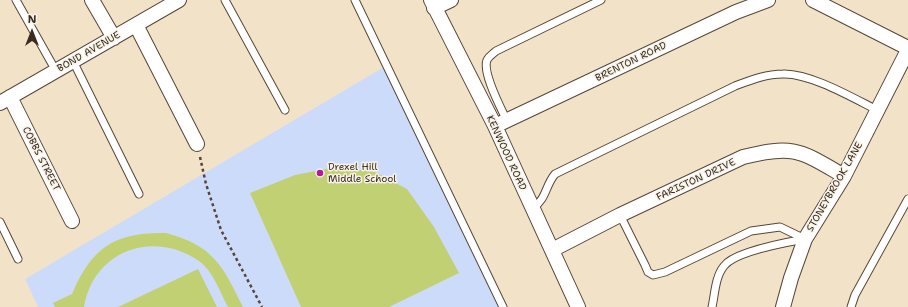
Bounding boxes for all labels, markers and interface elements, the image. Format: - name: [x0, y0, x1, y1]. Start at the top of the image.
- north arrow: [12, 12, 52, 52]
- text: N: [28, 12, 36, 27]
- street label: BOND AVENUE: [55, 29, 123, 75]
- street label: BRENTON ROAD: [593, 40, 669, 84]
- street label: KENWOOD ROAD: [483, 114, 529, 192]
- street label: COBBS STREET: [20, 125, 62, 193]
- street label: STONEYBROOK LANE: [804, 140, 866, 234]
- street label: FARISTON DRIVE: [655, 156, 737, 204]
- place label: Drexel Hill Middle School: [328, 161, 396, 184]
- marker: Drexel Hill Middle School: [315, 168, 325, 178]

